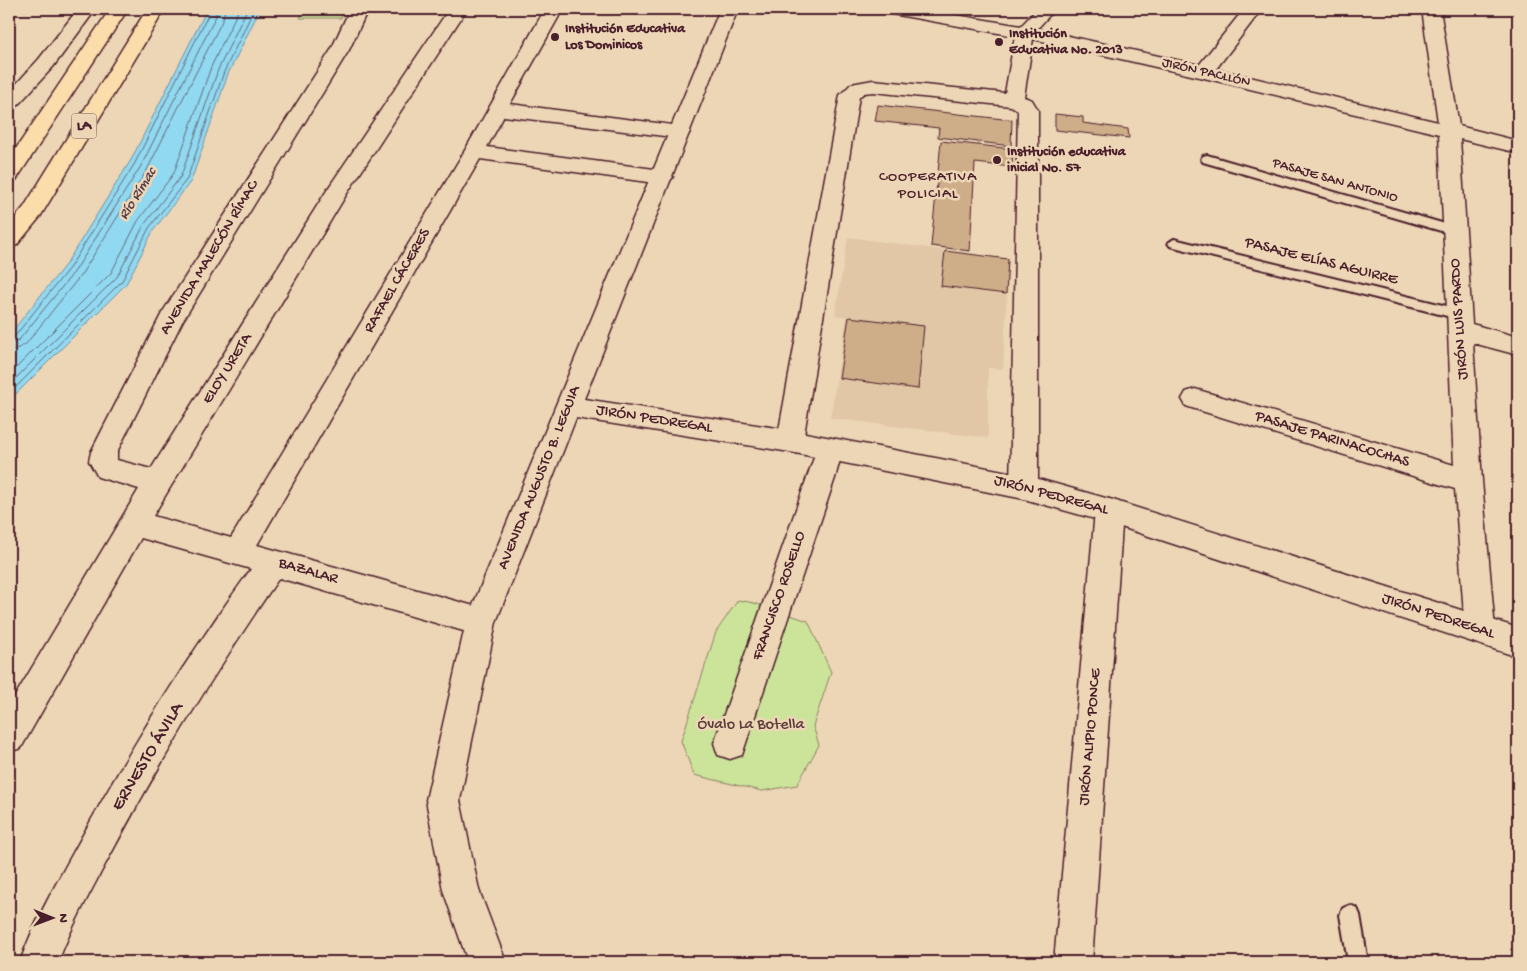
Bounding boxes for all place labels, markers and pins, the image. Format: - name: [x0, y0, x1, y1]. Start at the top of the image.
- place label: Institución Educativa Los Dominicos: [565, 21, 686, 54]
- place label: Institución Educativa No. 2013: [1009, 26, 1123, 59]
- marker: Institución Educativa Los Dominicos: [549, 31, 561, 43]
- marker: Institución Educativa No. 2013: [993, 36, 1005, 48]
- place label: Institución educativa inicial No. 57: [1007, 144, 1127, 177]
- marker: Institución educativa inicial No. 57: [991, 154, 1003, 166]

